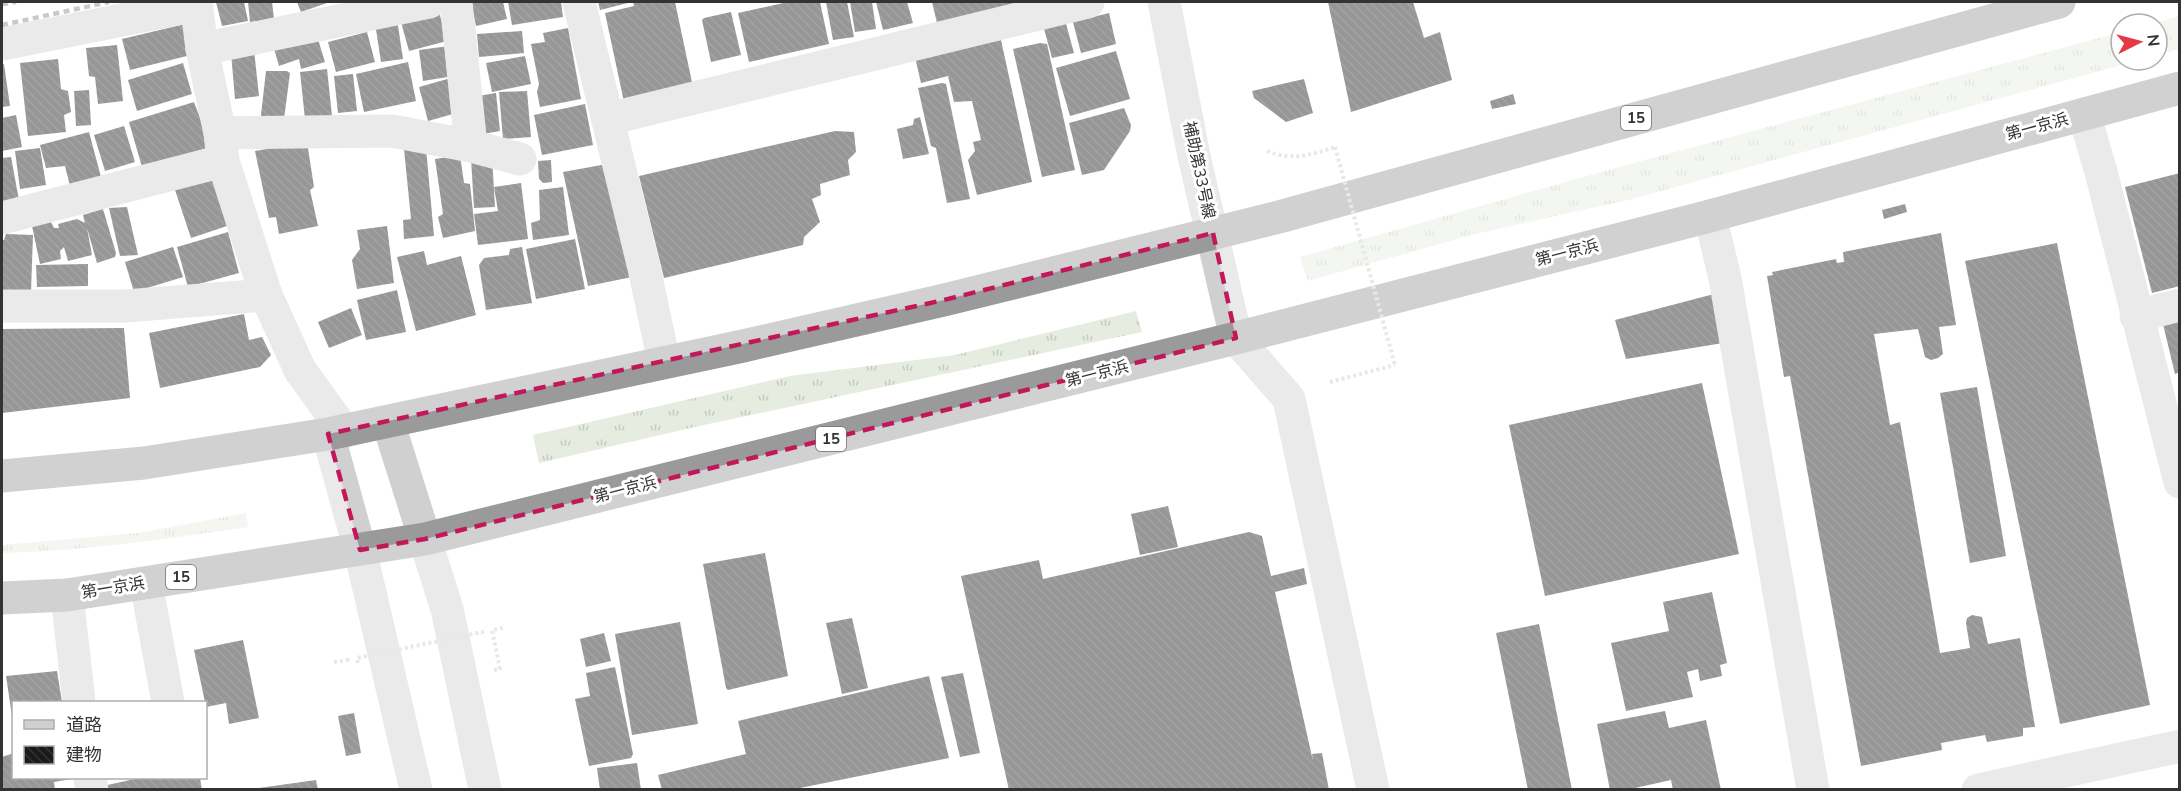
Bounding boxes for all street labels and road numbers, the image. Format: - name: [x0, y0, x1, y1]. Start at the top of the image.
- road number: 15: [1621, 106, 1651, 130]
- street label: 第一京浜: [2003, 108, 2071, 146]
- street label: 補助第33号線: [1178, 119, 1220, 221]
- street label: 第一京浜: [1533, 235, 1601, 271]
- street label: 第一京浜: [1063, 356, 1131, 392]
- road number: 15: [816, 427, 846, 451]
- street label: 第一京浜: [591, 472, 659, 508]
- road number: 15: [166, 565, 196, 589]
- street label: 第一京浜: [80, 572, 146, 604]

